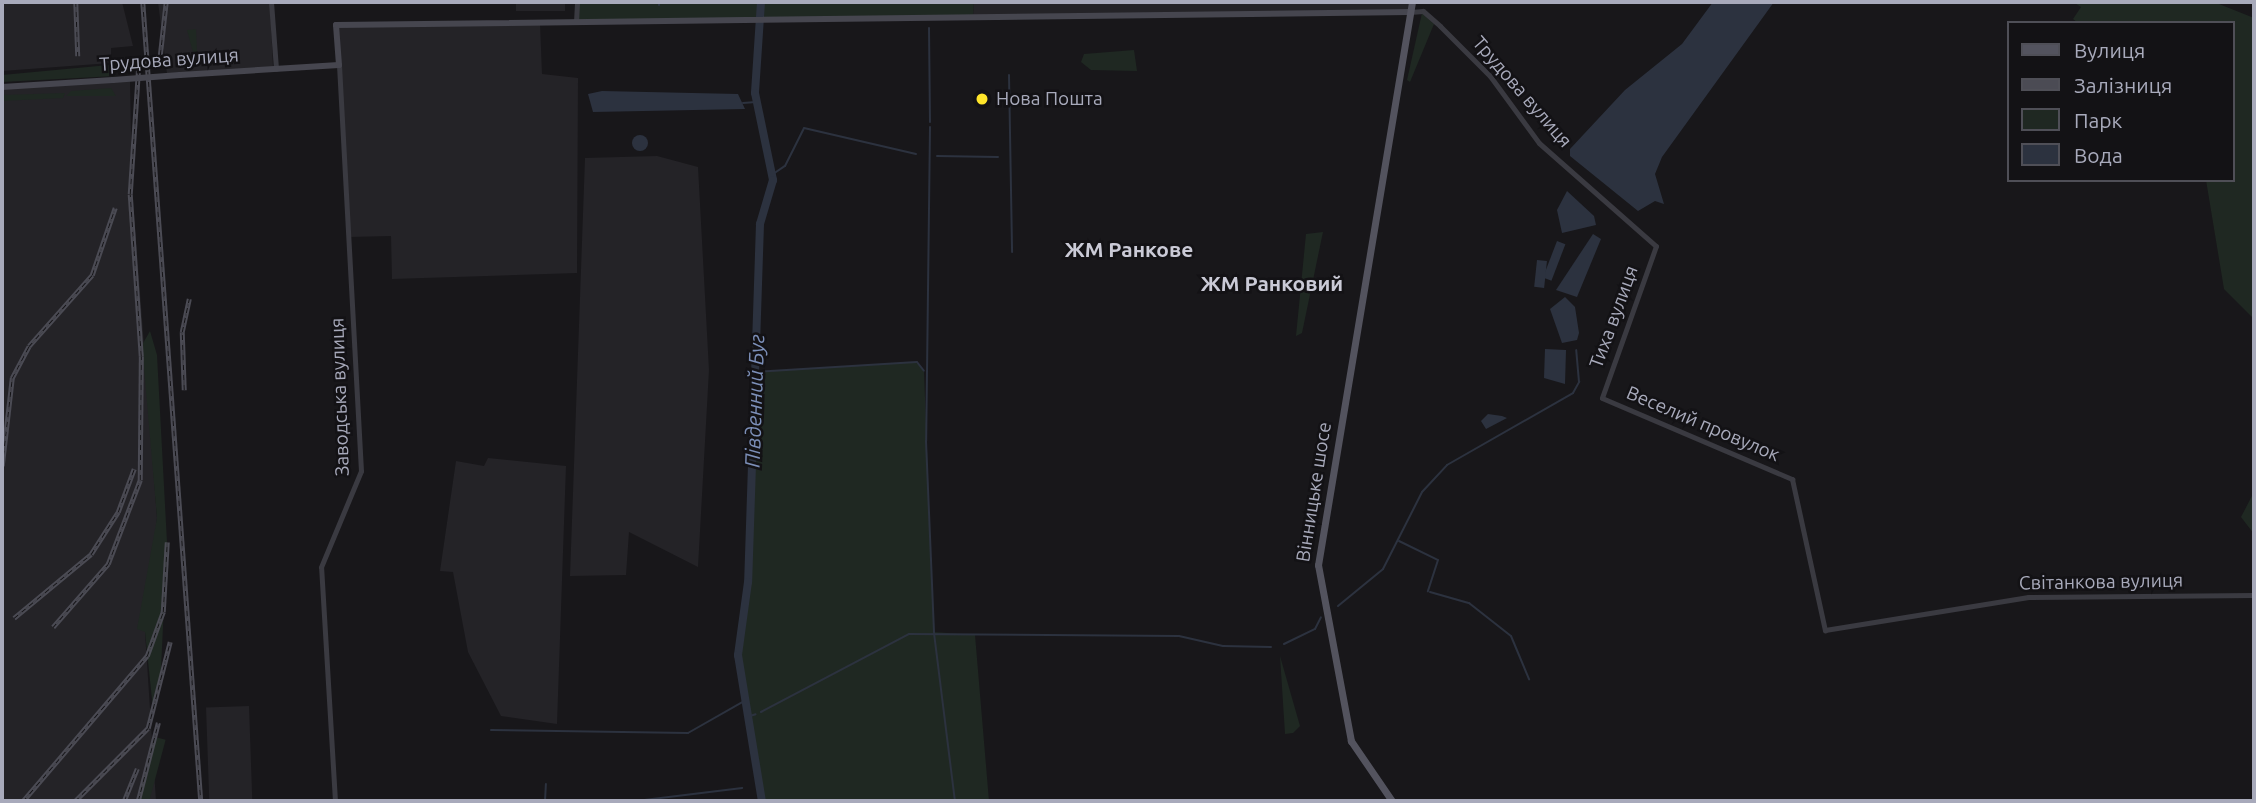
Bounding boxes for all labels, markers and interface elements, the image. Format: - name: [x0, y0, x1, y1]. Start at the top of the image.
- legend: [2008, 21, 2235, 182]
- street label: Трудова вулиця: [1468, 32, 1576, 152]
- text: Вулиця: [2074, 38, 2145, 62]
- street label: Трудова вулиця: [98, 44, 240, 76]
- text: Залізниця: [2074, 73, 2172, 97]
- place label: Нова Пошта: [996, 88, 1103, 110]
- marker: Нова Пошта: [974, 91, 990, 107]
- text: Парк: [2074, 108, 2122, 132]
- text: Вода: [2074, 143, 2123, 167]
- district label: ЖМ Ранкове: [1065, 236, 1193, 262]
- street label: Тиха вулиця: [1585, 263, 1643, 371]
- district label: ЖМ Ранковий: [1201, 270, 1343, 296]
- street label: Заводська вулиця: [326, 317, 354, 477]
- water label: Південний Буг: [739, 334, 769, 468]
- street label: Веселий провулок: [1623, 381, 1783, 467]
- street label: Вінницьке шосе: [1292, 420, 1336, 564]
- street label: Світанкова вулиця: [2019, 569, 2183, 595]

